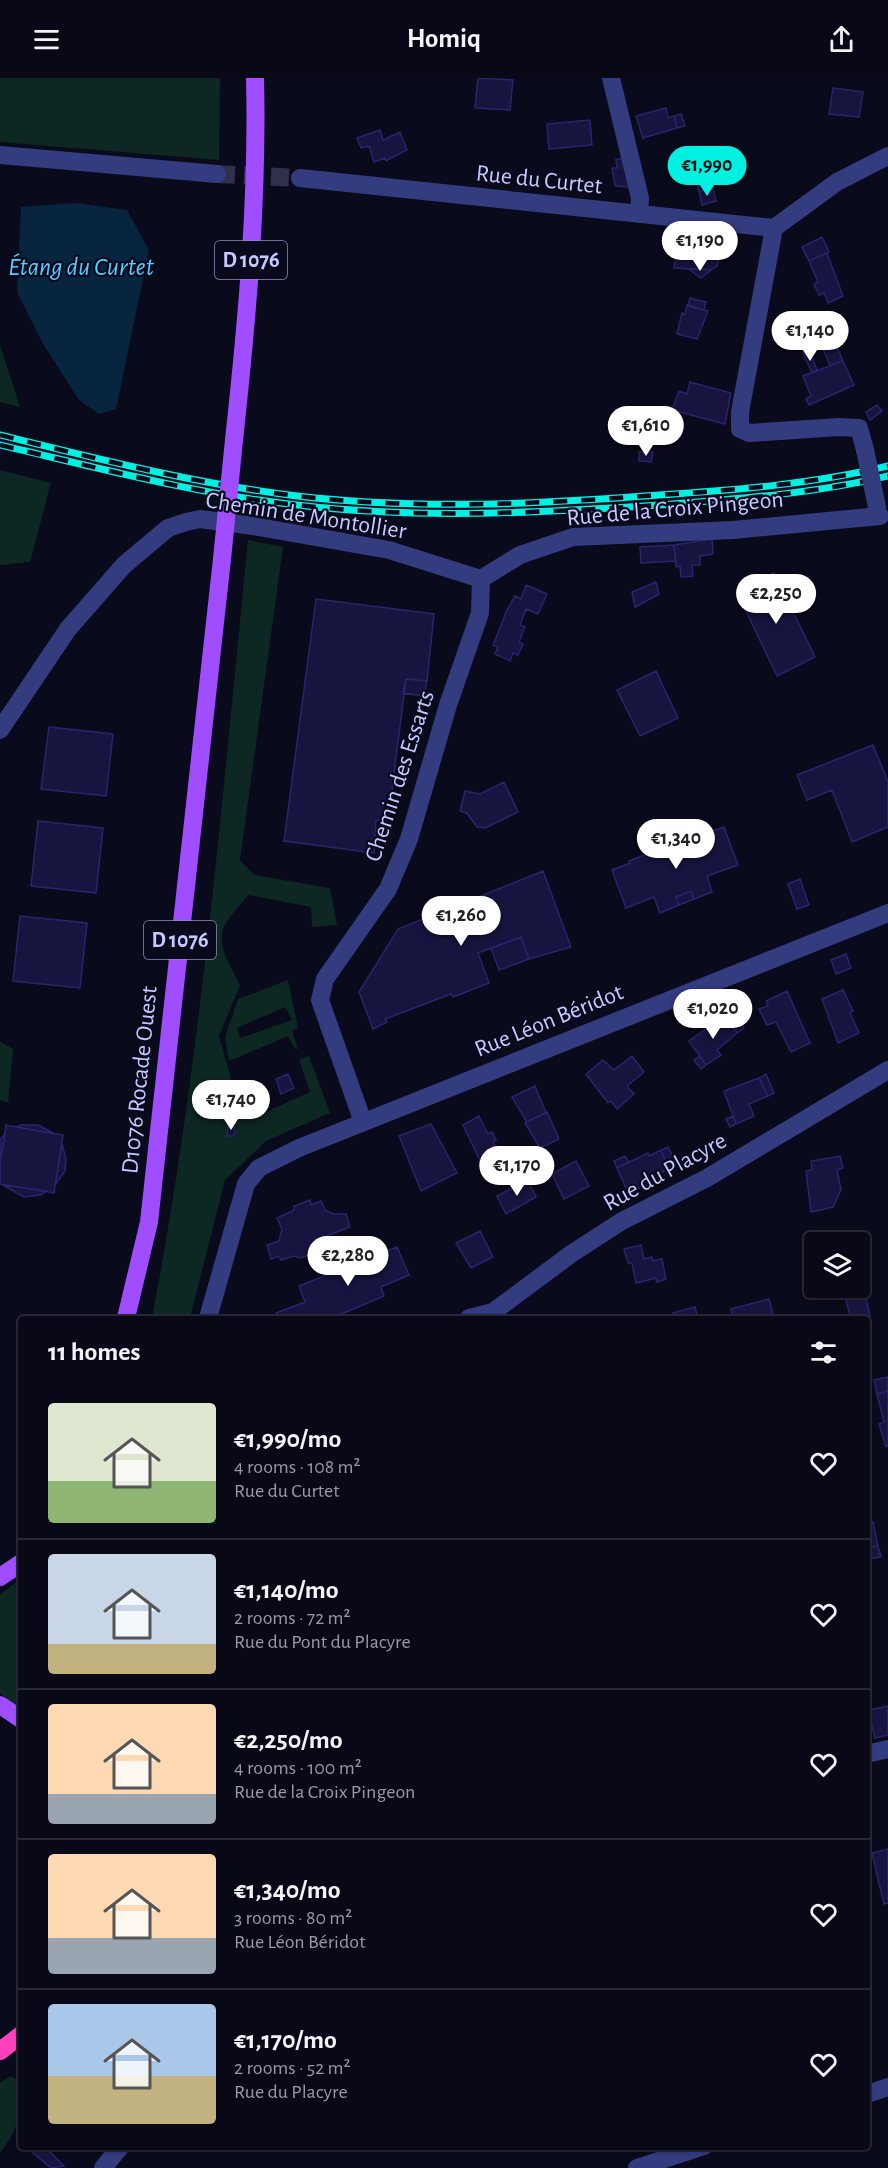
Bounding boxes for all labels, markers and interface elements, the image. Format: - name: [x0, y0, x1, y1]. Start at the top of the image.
- icon: menu: [30, 23, 63, 56]
- icon: share: [825, 23, 858, 56]
- text: Homiq: [407, 25, 481, 52]
- pin: €1,990: [658, 146, 756, 197]
- text: €1,990: [682, 155, 732, 175]
- street label: Rue du Curtet: [475, 161, 604, 199]
- pin: €1,190: [651, 221, 749, 272]
- text: €1,190: [676, 230, 724, 250]
- road number: D 1076: [215, 241, 287, 279]
- water label: Étang du Curtet: [8, 253, 154, 280]
- pin: €1,140: [761, 311, 859, 362]
- text: €1,140: [786, 320, 834, 340]
- pin: €1,610: [597, 406, 695, 457]
- text: €1,610: [622, 415, 670, 435]
- street label: Chemin de Montollier: [204, 488, 408, 544]
- street label: Rue de la Croix Pingeon: [566, 488, 784, 530]
- pin: €2,250: [727, 574, 825, 625]
- text: €2,250: [750, 583, 802, 603]
- street label: Chemin des Essarts: [361, 688, 439, 864]
- pin: €1,340: [627, 819, 725, 870]
- text: €1,340: [651, 828, 701, 848]
- pin: €1,260: [412, 896, 510, 947]
- text: €1,260: [436, 905, 486, 925]
- road number: D 1076: [144, 921, 216, 959]
- street label: Rue Léon Béridot: [471, 980, 627, 1062]
- street label: D1076 Rocade Ouest: [118, 985, 162, 1175]
- pin: €1,020: [664, 989, 762, 1040]
- text: €1,020: [687, 998, 739, 1018]
- pin: €1,740: [182, 1080, 280, 1131]
- text: €1,740: [206, 1089, 256, 1109]
- street label: Rue du Placyre: [600, 1128, 730, 1216]
- pin: €1,170: [468, 1146, 566, 1197]
- text: €1,170: [493, 1155, 541, 1175]
- map controls: [804, 1232, 870, 1298]
- button: layers: [804, 1232, 870, 1298]
- pin: €2,280: [299, 1236, 397, 1287]
- text: €2,280: [321, 1245, 375, 1265]
- icon: filters: [807, 1336, 840, 1369]
- text: 11 homes: [48, 1339, 140, 1365]
- text: €1,990/mo: [234, 1426, 341, 1452]
- icon: home: [96, 1427, 168, 1499]
- icon: heart: [807, 1447, 840, 1480]
- text: 4 rooms · 108 m²: [234, 1457, 361, 1477]
- text: Rue du Curtet: [234, 1481, 340, 1501]
- text: €1,140/mo: [234, 1577, 339, 1603]
- icon: home: [96, 1578, 168, 1650]
- icon: heart: [807, 1598, 840, 1631]
- text: 2 rooms · 72 m²: [234, 1608, 351, 1628]
- text: Rue du Pont du Placyre: [234, 1632, 411, 1652]
- text: €2,250/mo: [234, 1727, 343, 1753]
- icon: home: [96, 1728, 168, 1800]
- icon: heart: [807, 1748, 840, 1781]
- text: 4 rooms · 100 m²: [234, 1758, 362, 1778]
- text: Rue de la Croix Pingeon: [234, 1782, 415, 1802]
- text: €1,340/mo: [234, 1877, 341, 1903]
- icon: home: [96, 1878, 168, 1950]
- icon: heart: [807, 1898, 840, 1931]
- text: 3 rooms · 80 m²: [234, 1908, 352, 1928]
- text: Rue Léon Béridot: [234, 1932, 366, 1952]
- text: €1,170/mo: [234, 2027, 337, 2053]
- icon: home: [96, 2028, 168, 2100]
- icon: heart: [807, 2048, 840, 2081]
- text: 2 rooms · 52 m²: [234, 2058, 351, 2078]
- text: Rue du Placyre: [234, 2082, 348, 2102]

